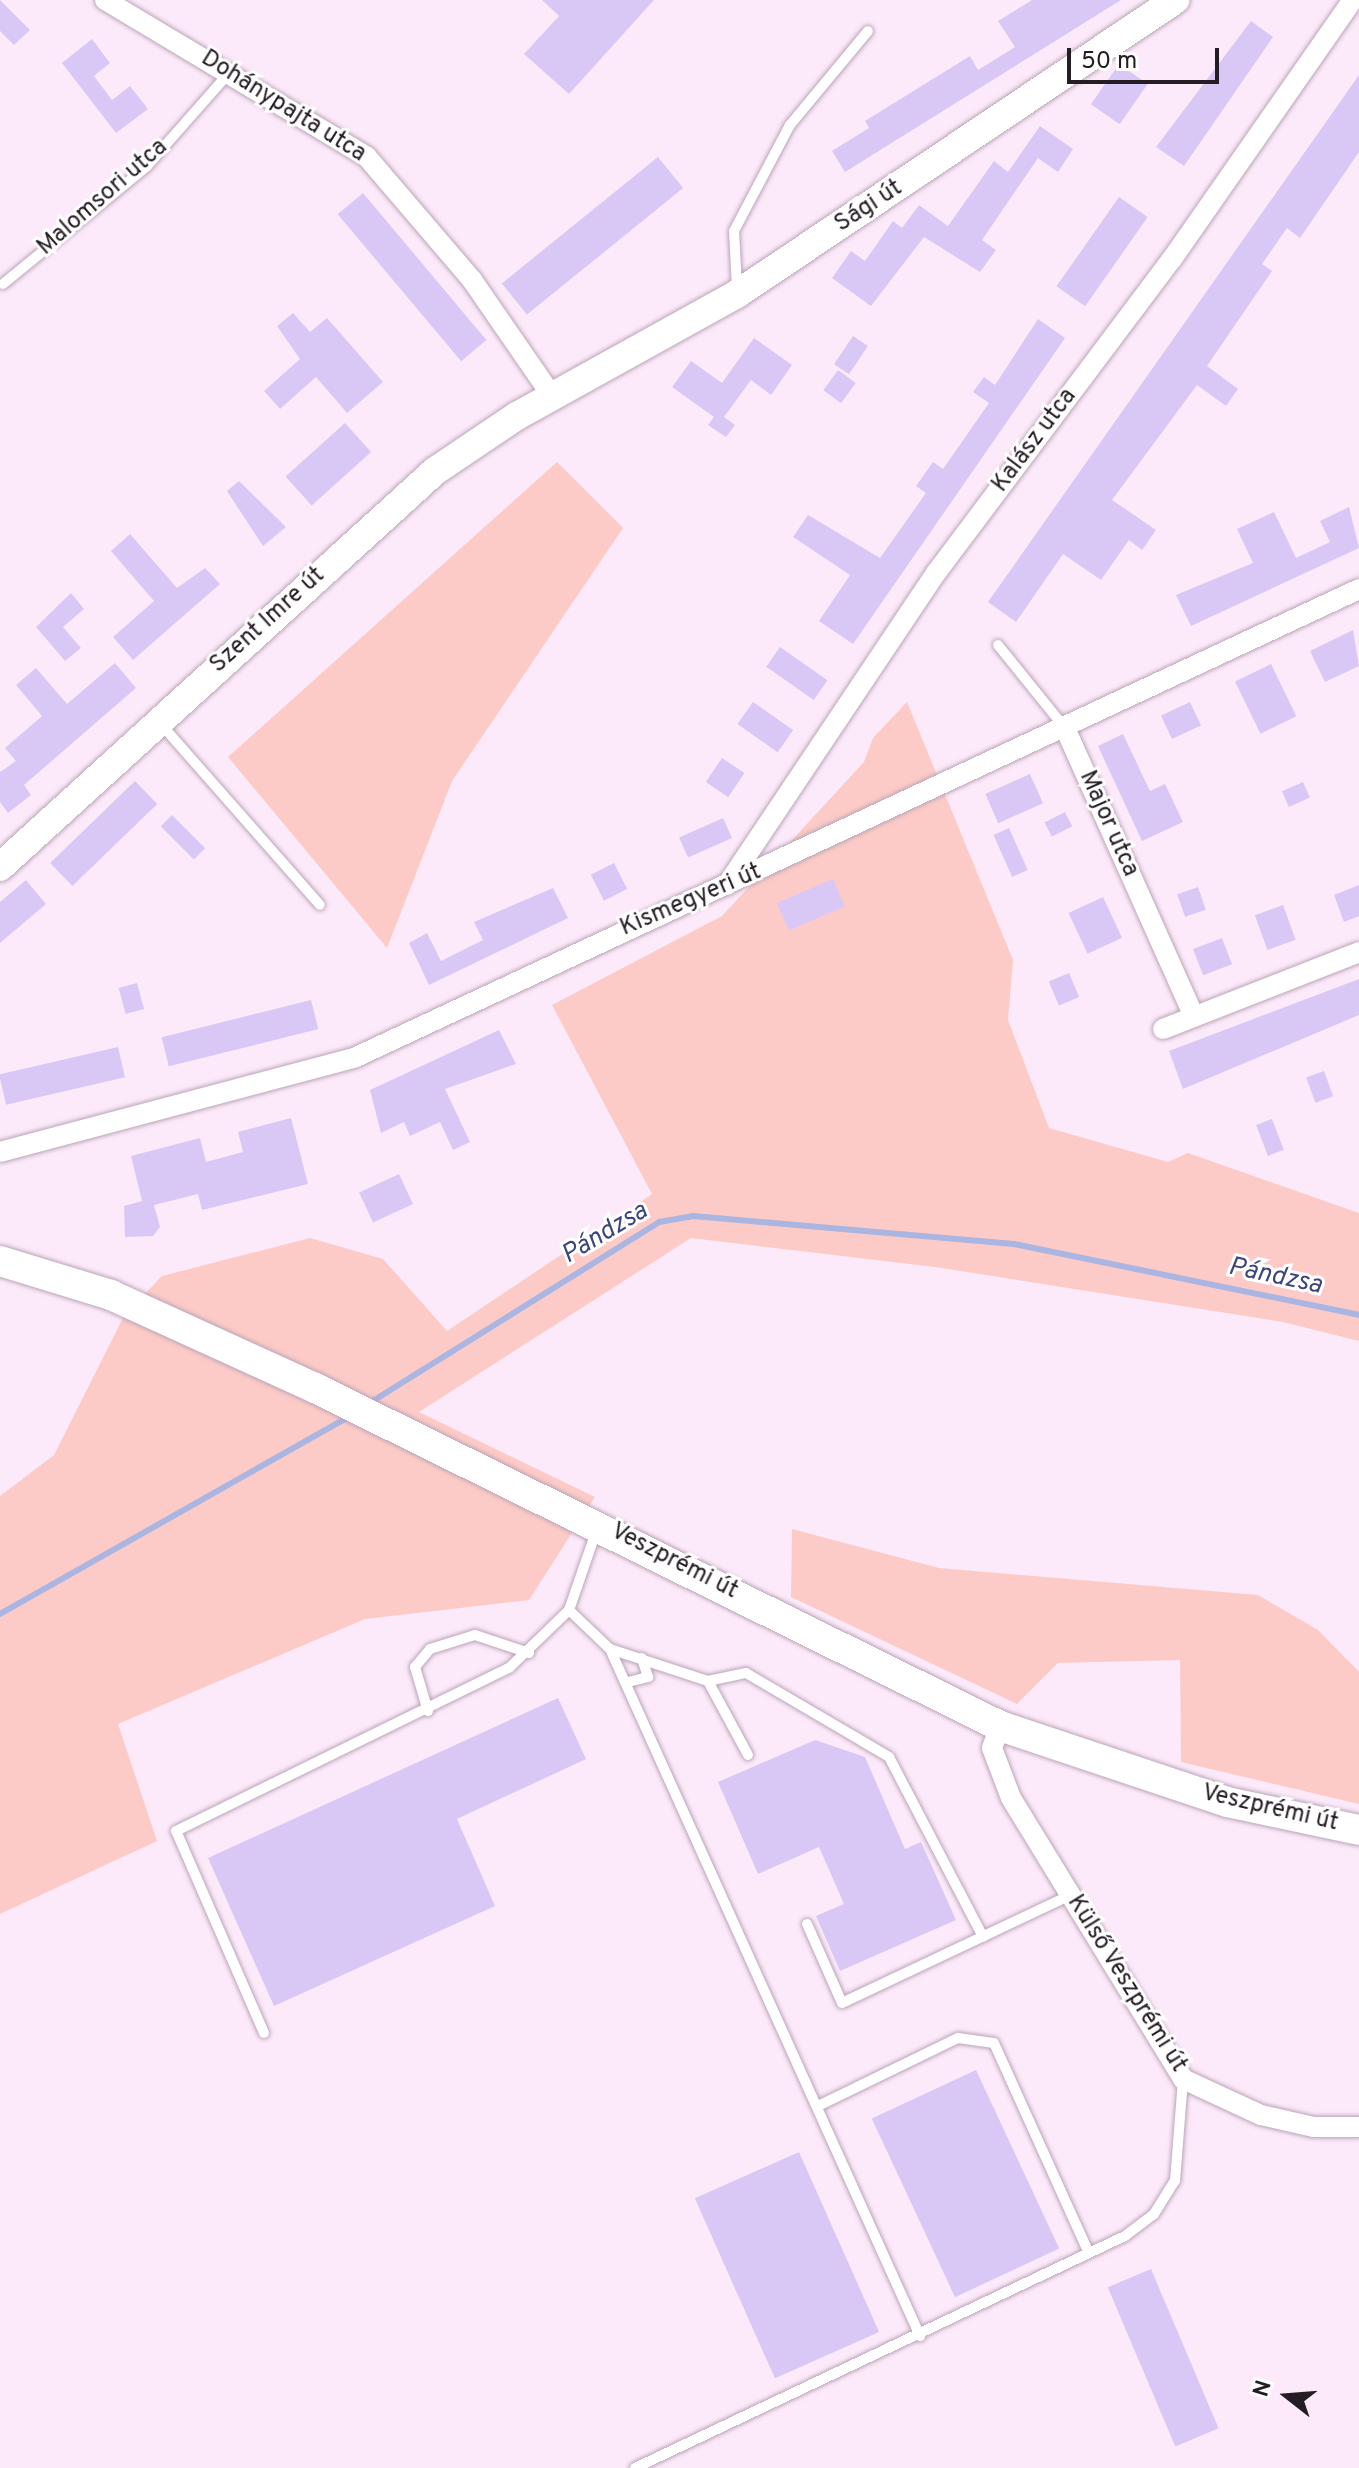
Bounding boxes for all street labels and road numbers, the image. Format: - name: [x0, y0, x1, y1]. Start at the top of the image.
- street label: Dohánypajta utca: [195, 45, 371, 169]
- street label: Malomsori utca: [32, 134, 174, 262]
- street label: Sági út: [830, 175, 908, 239]
- street label: Kalász utca: [987, 383, 1083, 499]
- street label: Szent Imre út: [205, 562, 331, 680]
- street label: Major utca: [1072, 767, 1144, 881]
- street label: Kismegyeri út: [616, 858, 766, 944]
- street label: Veszprémi út: [606, 1518, 742, 1606]
- street label: Veszprémi út: [1199, 1779, 1341, 1839]
- street label: Külső Veszprémi út: [1060, 1890, 1192, 2078]

